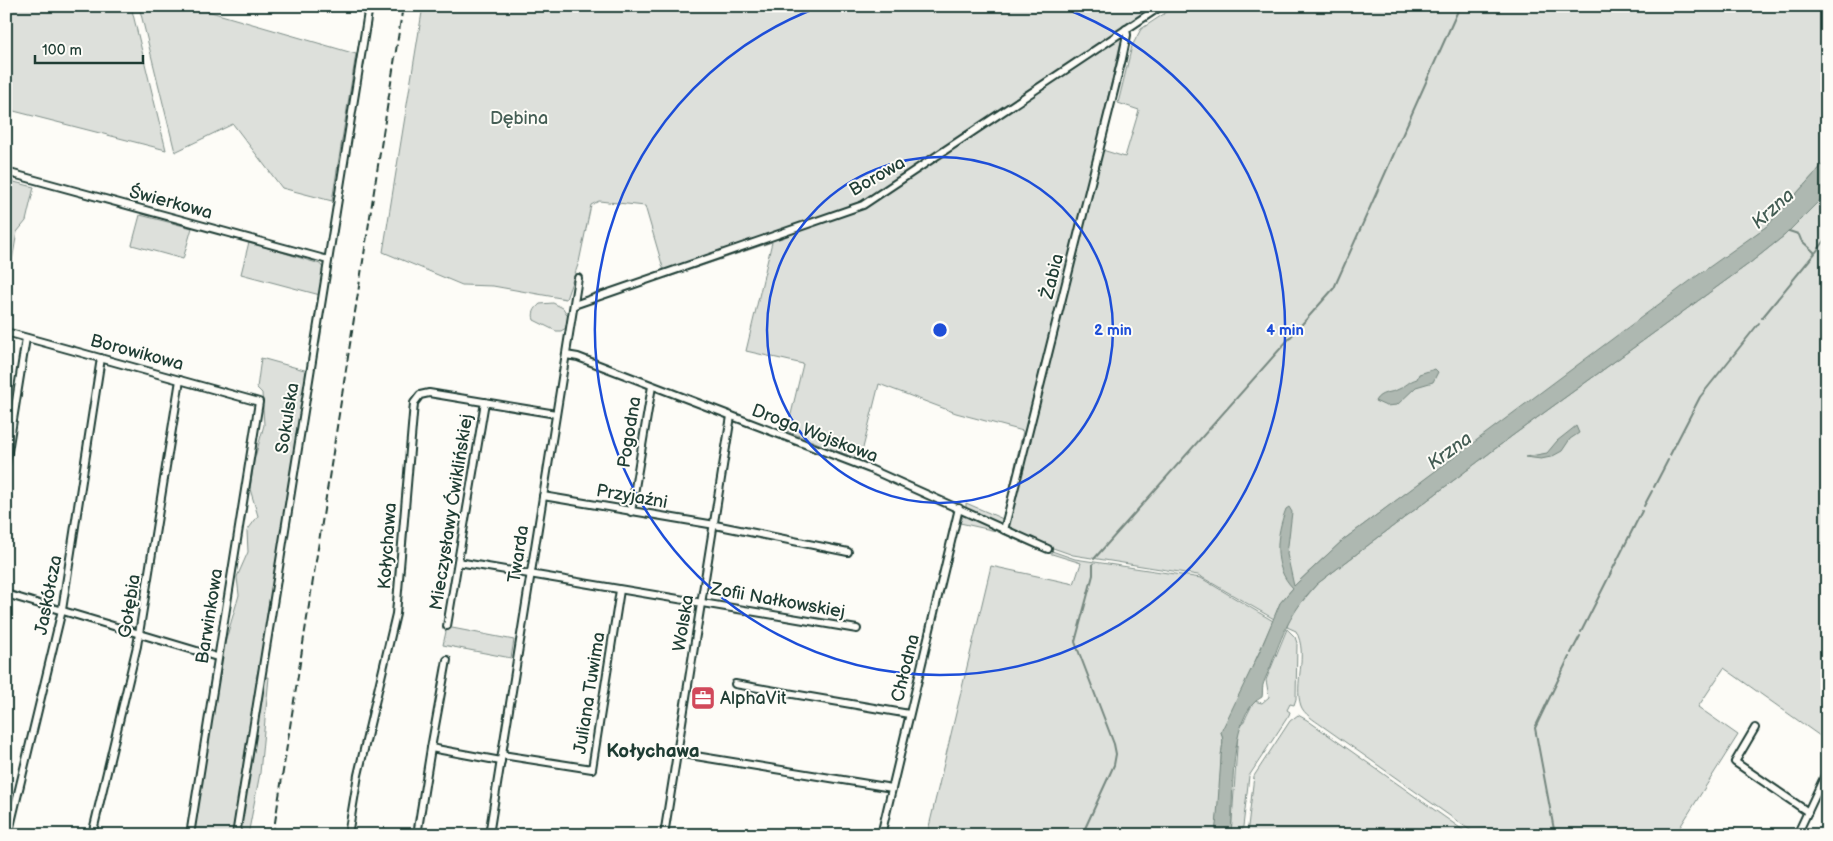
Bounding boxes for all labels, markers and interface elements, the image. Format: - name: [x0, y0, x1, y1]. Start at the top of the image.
- scale bar: [35, 32, 142, 64]
- text: 100 m: [42, 41, 82, 60]
- park label: Dębina: [490, 108, 548, 129]
- street label: Borowa: [846, 152, 909, 201]
- street label: Świerkowa: [127, 179, 215, 224]
- water label: Krzna: [1747, 184, 1799, 234]
- street label: Żabia: [1036, 251, 1068, 302]
- centre of rings: [931, 321, 949, 339]
- text: 2 min: [1094, 321, 1132, 340]
- text: 4 min: [1266, 321, 1304, 340]
- street label: Borowikowa: [88, 330, 186, 375]
- street label: Sokulska: [272, 381, 303, 455]
- street label: Pogodna: [613, 395, 646, 469]
- street label: Droga Wojskowa: [749, 400, 881, 467]
- street label: Mieczysławy Ćwiklińskiej: [424, 412, 477, 612]
- water label: Krzna: [1423, 427, 1477, 475]
- street label: Przyjaźni: [595, 480, 669, 513]
- street label: Kołychawa: [374, 502, 401, 590]
- street label: Twarda: [504, 524, 533, 584]
- street label: Jaskółcza: [30, 554, 66, 637]
- street label: Barwinkowa: [192, 567, 227, 665]
- street label: Gołębia: [114, 573, 145, 640]
- street label: Zofii Nałkowskiej: [708, 578, 847, 623]
- street label: Wolska: [669, 593, 698, 653]
- street label: Juliana Tuwima: [569, 631, 610, 756]
- street label: Chłodna: [887, 632, 924, 704]
- office icon: AlphaVit: [690, 685, 716, 711]
- place label: AlphaVit: [720, 688, 787, 709]
- district label: Kołychawa: [606, 740, 700, 763]

